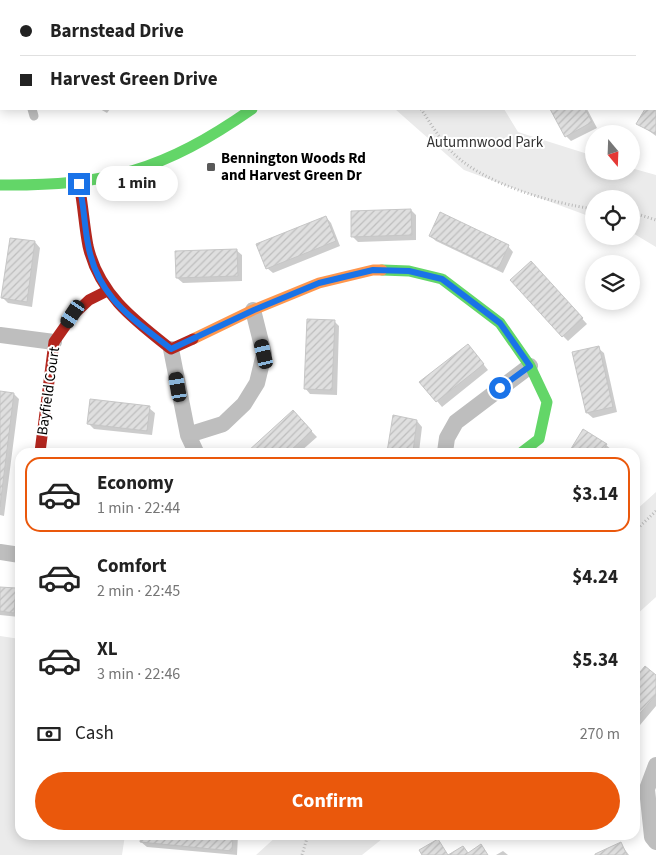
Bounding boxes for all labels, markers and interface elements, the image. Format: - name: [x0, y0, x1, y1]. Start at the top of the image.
- text: Barnstead Drive: [50, 18, 184, 45]
- text: Harvest Green Drive: [50, 66, 218, 93]
- north arrow: [585, 125, 640, 180]
- map controls: [585, 125, 640, 310]
- park label: Autumnwood Park: [427, 132, 544, 153]
- place label: Bennington Woods Rd and Harvest Green Dr: [221, 148, 366, 186]
- marker: Bennington Woods Rd and Harvest Green Dr: [205, 161, 217, 173]
- callout: 1 min: [96, 166, 179, 202]
- text: 1 min: [118, 172, 156, 194]
- route end: [68, 173, 90, 195]
- button: locate: [585, 190, 640, 245]
- button: layers: [585, 255, 640, 310]
- car: [58, 297, 87, 331]
- car: [253, 338, 274, 370]
- street label: Bayfield Court: [32, 345, 65, 437]
- car: [168, 371, 187, 403]
- route start: [489, 377, 511, 399]
- text: Economy: [97, 470, 174, 497]
- icon: car: [37, 472, 82, 517]
- text: $3.14: [572, 481, 618, 508]
- text: 1 min · 22:44: [97, 497, 180, 519]
- text: Comfort: [97, 553, 167, 580]
- icon: car: [37, 555, 82, 600]
- text: $4.24: [572, 564, 618, 591]
- text: 2 min · 22:45: [97, 580, 180, 602]
- text: XL: [97, 636, 118, 663]
- icon: car: [37, 638, 82, 683]
- text: $5.34: [572, 647, 618, 674]
- text: 3 min · 22:46: [97, 663, 180, 685]
- icon: cash: [35, 720, 63, 748]
- text: Cash: [75, 720, 114, 747]
- text: 270 m: [580, 723, 620, 745]
- button: Confirm: [35, 772, 620, 830]

